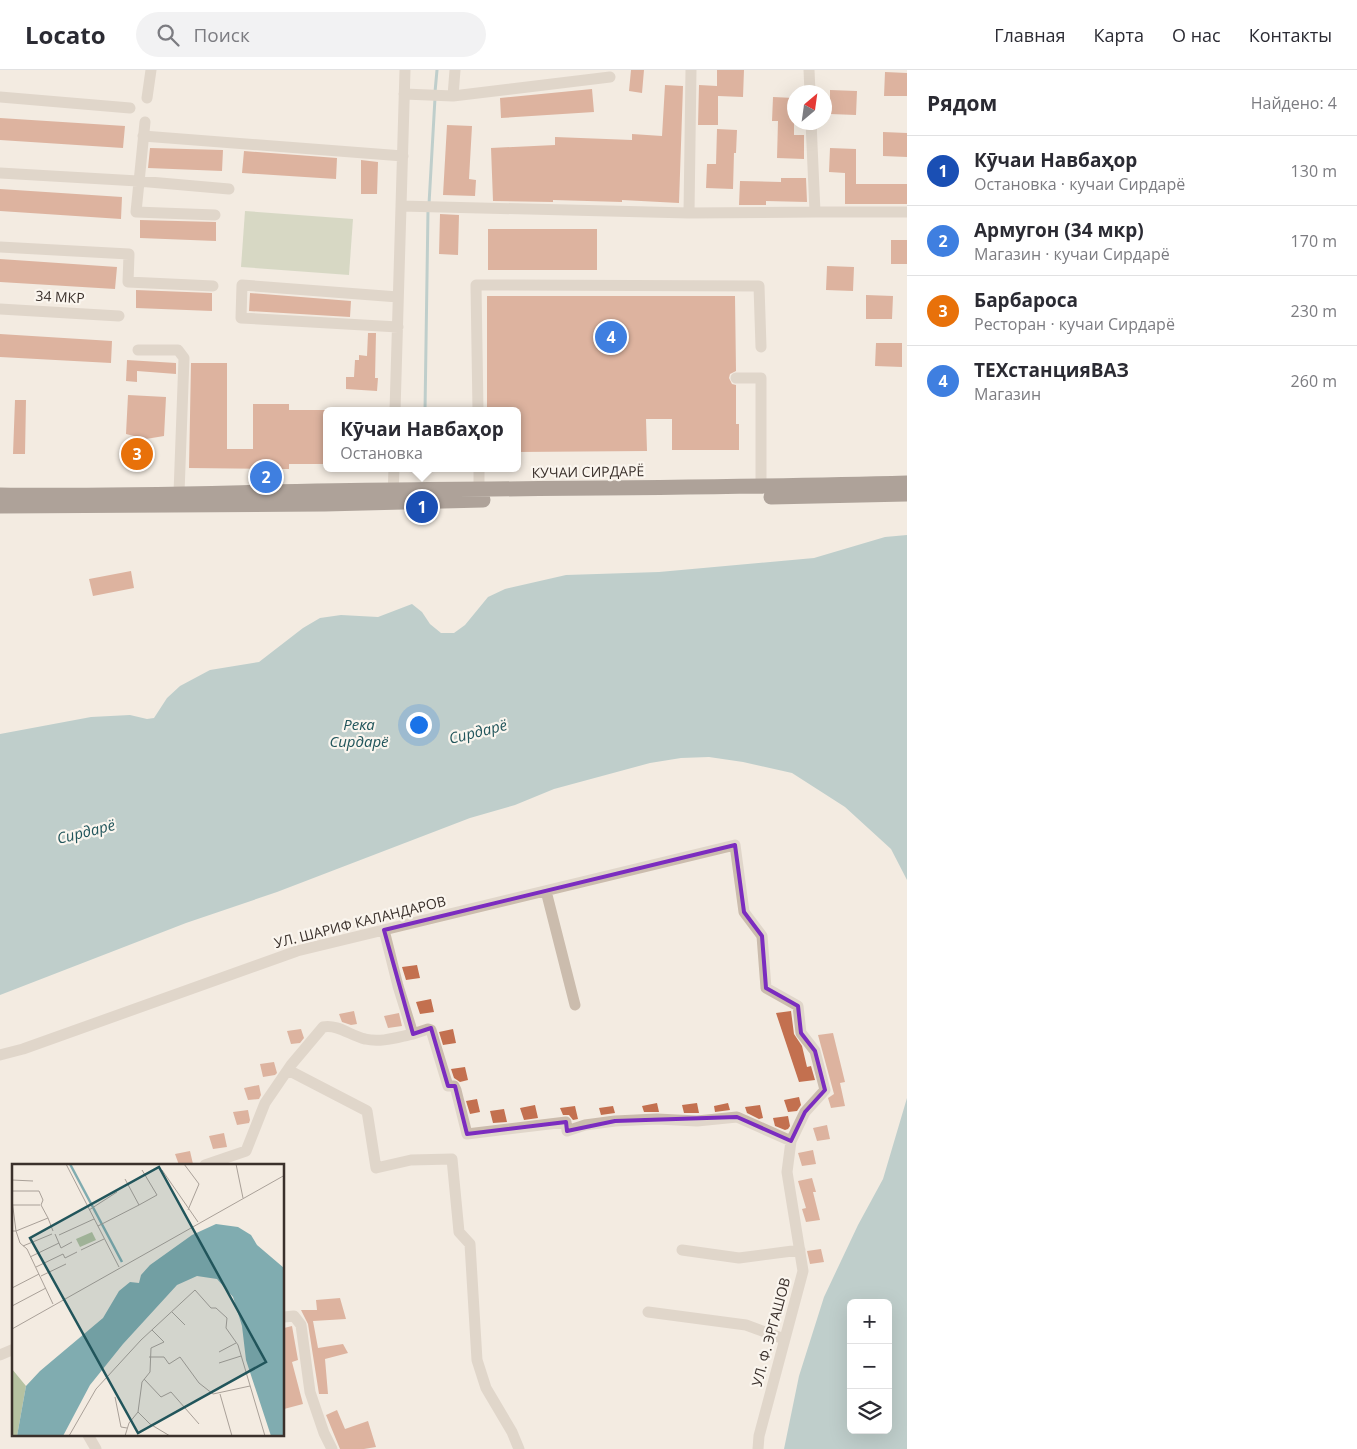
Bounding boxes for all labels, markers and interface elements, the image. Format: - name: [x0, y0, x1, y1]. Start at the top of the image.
- search box: [136, 12, 486, 57]
- text: Locato: [25, 18, 106, 51]
- icon: search: [154, 21, 182, 49]
- text: Поиск: [194, 22, 250, 48]
- text: Главная: [994, 23, 1066, 47]
- text: Карта: [1094, 23, 1144, 47]
- text: О нас: [1172, 23, 1221, 47]
- text: Контакты: [1249, 23, 1332, 47]
- north arrow: [787, 85, 832, 130]
- text: Рядом: [927, 89, 997, 117]
- text: Найдено: 4: [1251, 92, 1337, 114]
- text: Кӯчаи Навбаҳор: [974, 147, 1137, 173]
- text: 1: [938, 160, 948, 182]
- text: 130 m: [1291, 160, 1337, 182]
- text: Остановка · кучаи Сирдарё: [974, 173, 1185, 195]
- text: Армугон (34 мкр): [974, 217, 1144, 243]
- text: 2: [938, 230, 948, 252]
- text: 170 m: [1291, 230, 1337, 252]
- text: Магазин · кучаи Сирдарё: [974, 243, 1170, 265]
- street label: 34 МКР: [35, 286, 85, 307]
- text: Барбароса: [974, 287, 1078, 313]
- text: 3: [938, 300, 948, 322]
- text: 230 m: [1291, 300, 1337, 322]
- text: Ресторан · кучаи Сирдарё: [974, 313, 1175, 335]
- pin: 4: [595, 318, 627, 356]
- text: ТЕХстанцияВАЗ: [974, 357, 1129, 383]
- text: 4: [938, 370, 948, 392]
- text: 260 m: [1291, 370, 1337, 392]
- text: Магазин: [974, 383, 1041, 405]
- popup: [323, 407, 521, 472]
- text: Кӯчаи Навбаҳор: [340, 416, 504, 442]
- pin: 3: [121, 435, 153, 473]
- text: Остановка: [340, 442, 423, 464]
- pin: 2: [250, 458, 282, 496]
- street label: КУЧАИ СИРДАРЁ: [532, 461, 644, 482]
- pin: 1: [406, 488, 438, 526]
- your location: [406, 712, 432, 738]
- water label: Река Сирдарё: [329, 714, 389, 751]
- water label: Сирдарё: [447, 714, 509, 748]
- water label: Сирдарё: [55, 814, 117, 848]
- street label: УЛ. ШАРИФ КАЛАНДАРОВ: [272, 891, 448, 952]
- inset map: [12, 1164, 285, 1436]
- street label: УЛ. Ф. ЭРГАШОВ: [747, 1275, 794, 1388]
- map controls: [847, 1299, 892, 1434]
- button: +: [847, 1299, 892, 1344]
- button: −: [847, 1344, 892, 1389]
- button: layers: [847, 1389, 892, 1434]

